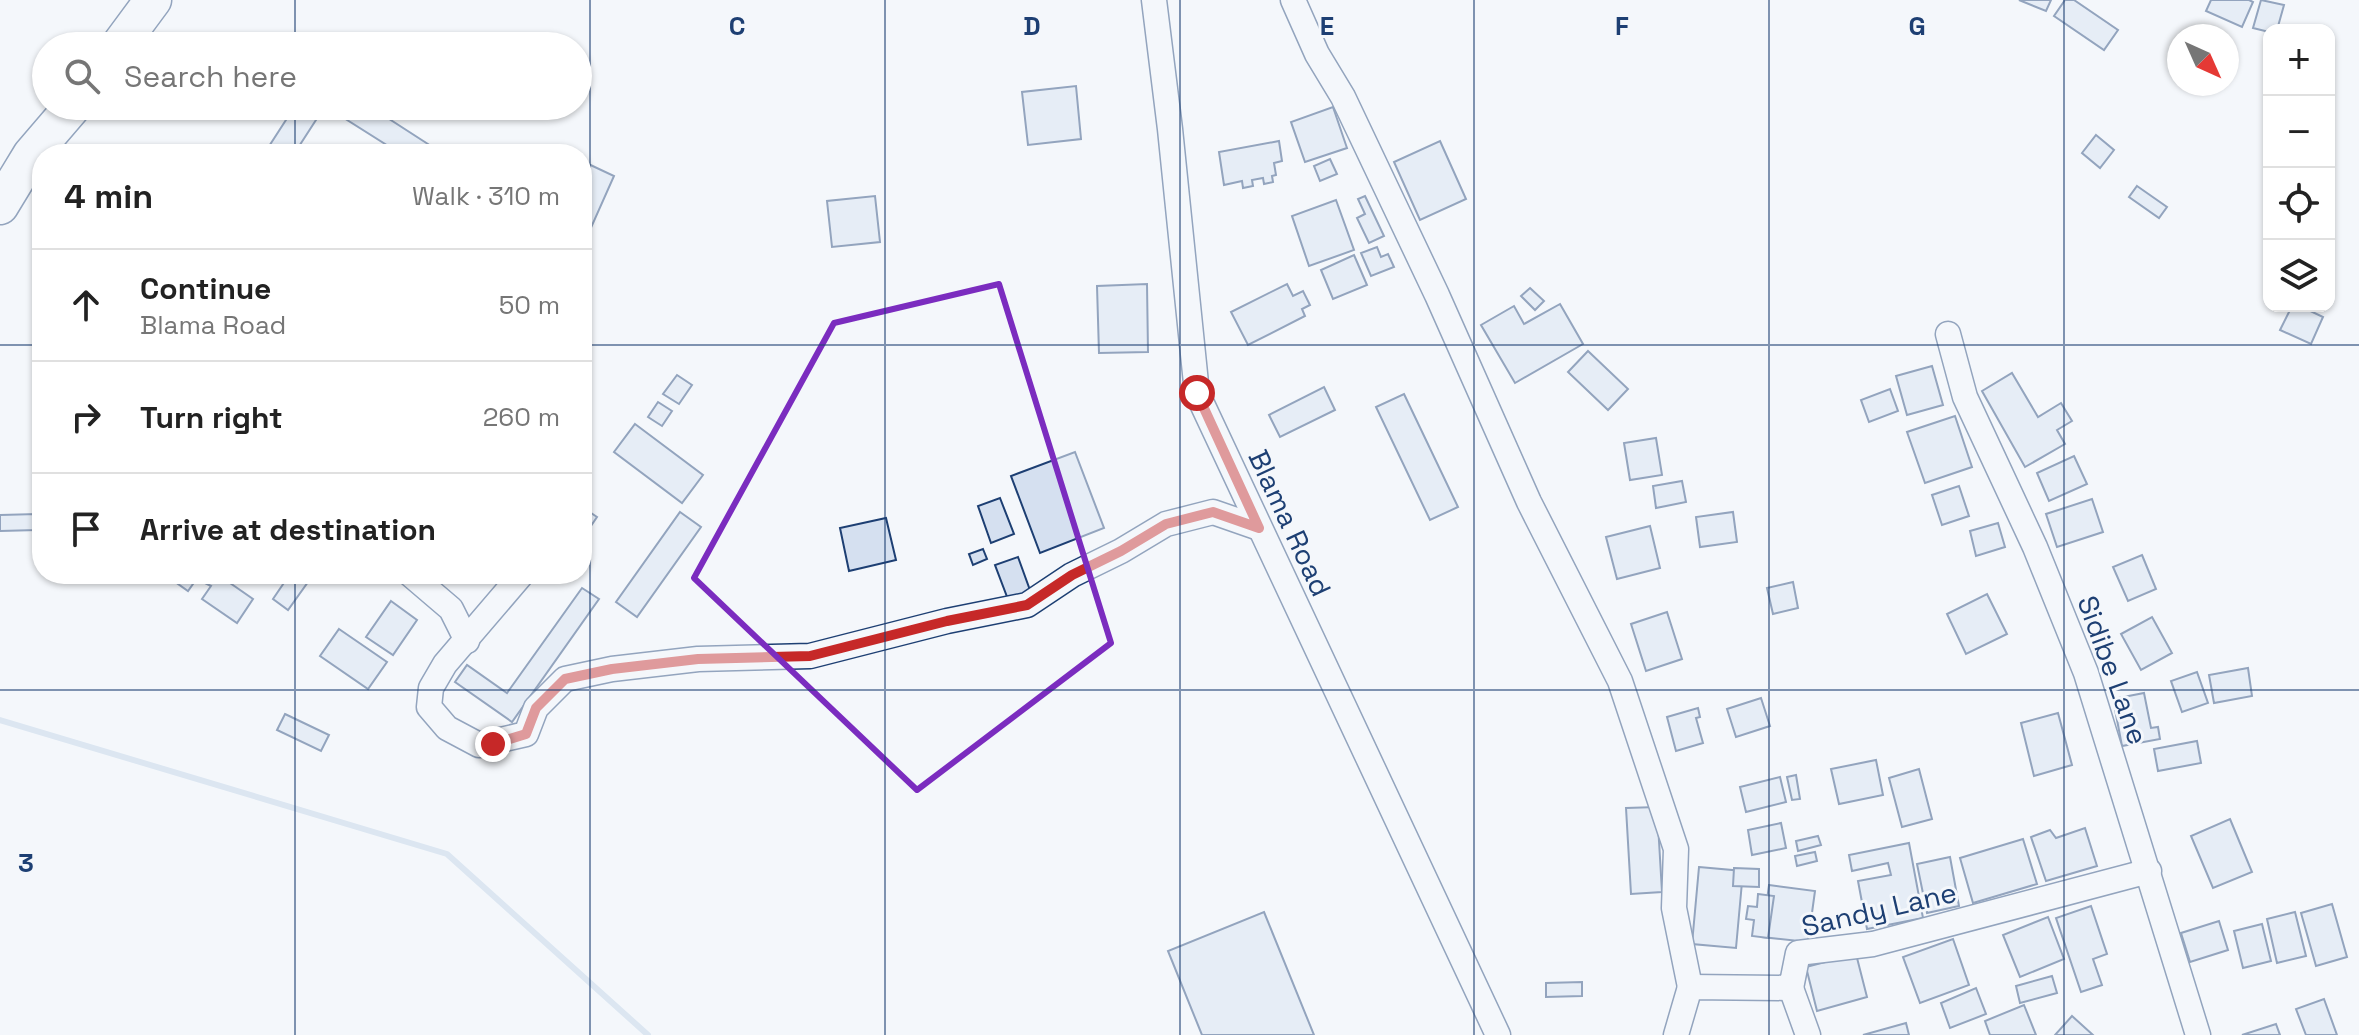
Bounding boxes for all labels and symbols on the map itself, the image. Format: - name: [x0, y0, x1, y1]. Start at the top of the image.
- text: C: [729, 9, 745, 43]
- text: D: [1023, 9, 1041, 43]
- text: E: [1320, 9, 1334, 43]
- text: F: [1615, 9, 1629, 43]
- text: G: [1908, 9, 1926, 43]
- north arrow: [2167, 24, 2239, 96]
- route start: [1179, 375, 1215, 411]
- street label: Blama Road: [1240, 444, 1340, 602]
- street label: Sidibe Lane: [2069, 591, 2157, 749]
- route end: [475, 726, 511, 762]
- text: 3: [18, 846, 34, 880]
- street label: Sandy Lane: [1798, 874, 1960, 944]

